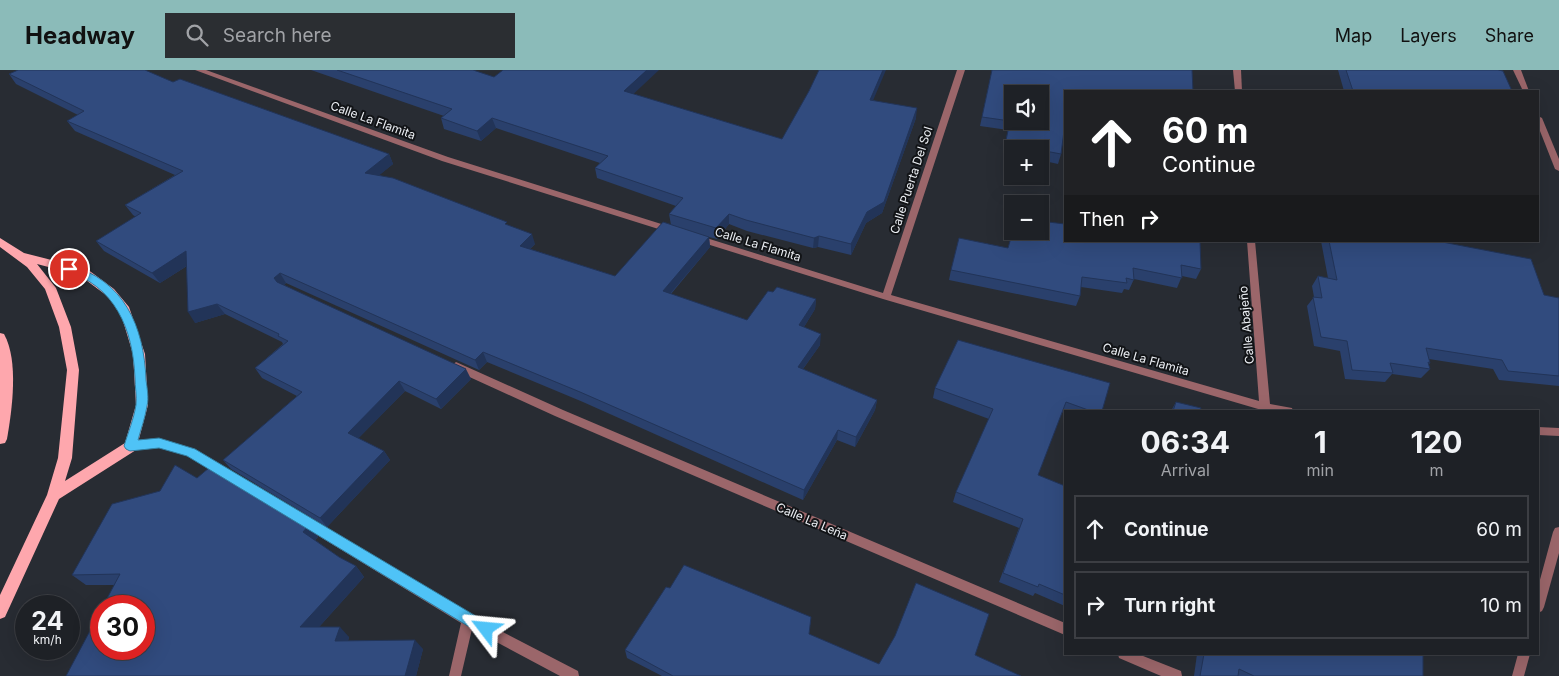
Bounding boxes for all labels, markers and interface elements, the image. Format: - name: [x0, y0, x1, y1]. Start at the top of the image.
- search box: [165, 13, 515, 58]
- text: Headway: [25, 21, 135, 50]
- icon: search: [183, 21, 211, 49]
- text: Search here: [223, 24, 331, 47]
- text: Map: [1335, 25, 1372, 46]
- text: Layers: [1400, 25, 1457, 46]
- text: Share: [1485, 25, 1534, 46]
- map controls: [1004, 85, 1049, 240]
- button: sound: [1004, 85, 1049, 130]
- street label: Calle La Flamita: [328, 98, 418, 142]
- text: 60 m: [1162, 109, 1249, 151]
- icon: ahead: [1079, 110, 1144, 175]
- street label: Calle Puerta Del Sol: [887, 124, 935, 236]
- button: +: [1004, 140, 1049, 185]
- text: Continue: [1162, 151, 1256, 177]
- button: −: [1004, 195, 1049, 240]
- icon: right: [1135, 205, 1163, 233]
- text: Then: [1079, 208, 1125, 231]
- street label: Calle La Flamita: [713, 224, 803, 264]
- pin: [48, 248, 90, 290]
- icon: arrive: [55, 255, 83, 283]
- street label: Calle Abajeño: [1235, 285, 1257, 365]
- street label: Calle La Flamita: [1101, 339, 1191, 379]
- text: 06:34: [1141, 424, 1230, 460]
- text: 1: [1314, 424, 1327, 460]
- text: 120: [1410, 424, 1462, 460]
- text: Arrival: [1161, 460, 1210, 480]
- text: min: [1306, 460, 1334, 480]
- text: m: [1429, 460, 1443, 480]
- street label: Calle La Leña: [774, 499, 850, 543]
- icon: ahead: [1081, 515, 1109, 543]
- text: Continue: [1124, 518, 1209, 541]
- text: 60 m: [1476, 518, 1522, 541]
- icon: right: [1081, 591, 1109, 619]
- text: Turn right: [1124, 594, 1215, 617]
- text: 10 m: [1480, 594, 1522, 617]
- speed limit sign: 30: [90, 595, 155, 660]
- position arrow: [459, 602, 511, 654]
- text: 24: [31, 606, 64, 636]
- text: km/h: [33, 632, 62, 647]

